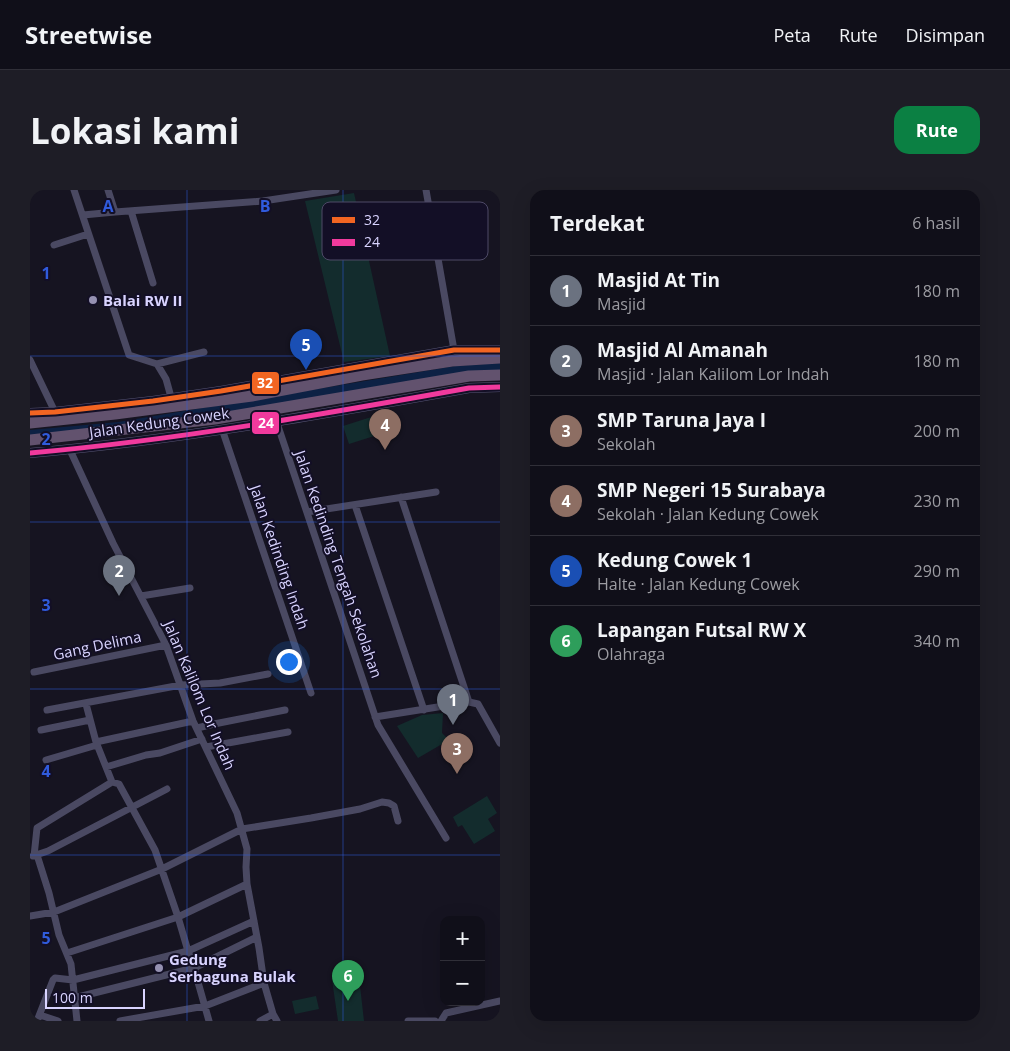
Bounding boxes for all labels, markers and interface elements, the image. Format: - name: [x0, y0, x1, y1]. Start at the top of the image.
- text: Streetwise: [25, 18, 152, 51]
- text: Peta: [774, 23, 811, 47]
- text: Rute: [839, 23, 878, 47]
- text: Disimpan: [906, 23, 985, 47]
- button: Rute: [894, 106, 980, 154]
- text: Lokasi kami: [30, 107, 239, 154]
- text: A: [102, 195, 114, 217]
- text: B: [260, 195, 270, 217]
- legend: [322, 202, 488, 260]
- text: Terdekat: [550, 209, 645, 237]
- text: 32: [364, 210, 380, 229]
- text: 6 hasil: [912, 212, 960, 234]
- text: 24: [364, 232, 380, 251]
- text: 1: [41, 262, 51, 284]
- text: Masjid At Tin: [597, 267, 720, 293]
- text: 1: [561, 280, 571, 302]
- text: 180 m: [914, 280, 960, 302]
- place label: Balai RW II: [103, 290, 182, 310]
- text: Masjid: [597, 293, 646, 315]
- marker: Balai RW II: [87, 294, 99, 306]
- pin: 5: [290, 329, 322, 370]
- text: Masjid Al Amanah: [597, 337, 768, 363]
- text: 2: [561, 350, 571, 372]
- text: 180 m: [914, 350, 960, 372]
- text: Masjid · Jalan Kalilom Lor Indah: [597, 363, 829, 385]
- line badge: 32: [251, 371, 280, 395]
- text: 32: [257, 373, 273, 392]
- street label: Jalan Kedung Cowek: [86, 402, 230, 442]
- text: SMP Taruna Jaya I: [597, 407, 766, 433]
- pin: 4: [369, 409, 401, 450]
- line badge: 24: [251, 411, 280, 435]
- text: 24: [258, 413, 274, 432]
- text: 3: [561, 420, 571, 442]
- text: 200 m: [914, 420, 960, 442]
- text: 2: [41, 428, 51, 450]
- text: Sekolah: [597, 433, 656, 455]
- street label: Jalan Kedinding Tengah Sekolahan: [290, 446, 387, 680]
- text: SMP Negeri 15 Surabaya: [597, 477, 826, 503]
- street label: Jalan Kedinding Indah: [245, 480, 314, 632]
- text: 4: [561, 490, 571, 512]
- text: 230 m: [914, 490, 960, 512]
- text: Sekolah · Jalan Kedung Cowek: [597, 503, 819, 525]
- text: Kedung Cowek 1: [597, 547, 752, 573]
- pin: 2: [103, 555, 135, 596]
- text: 5: [561, 560, 571, 582]
- text: 290 m: [914, 560, 960, 582]
- text: Halte · Jalan Kedung Cowek: [597, 573, 800, 595]
- text: 3: [41, 594, 51, 616]
- street label: Jalan Kalilom Lor Indah: [159, 615, 241, 773]
- text: Lapangan Futsal RW X: [597, 617, 806, 643]
- street label: Gang Delima: [51, 626, 143, 664]
- text: 6: [561, 630, 571, 652]
- text: 340 m: [914, 630, 960, 652]
- text: Olahraga: [597, 643, 665, 665]
- your location: [276, 649, 302, 675]
- pin: 1: [437, 684, 469, 725]
- pin: 3: [441, 733, 473, 774]
- text: 4: [41, 760, 51, 782]
- map controls: [440, 916, 485, 1006]
- button: +: [440, 916, 485, 961]
- text: 5: [41, 927, 51, 949]
- place label: Gedung Serbaguna Bulak: [169, 949, 296, 986]
- pin: 6: [332, 960, 364, 1001]
- button: −: [440, 961, 485, 1006]
- marker: Gedung Serbaguna Bulak: [153, 962, 165, 974]
- scale bar: [45, 986, 145, 1009]
- text: 100 m: [52, 988, 93, 1007]

